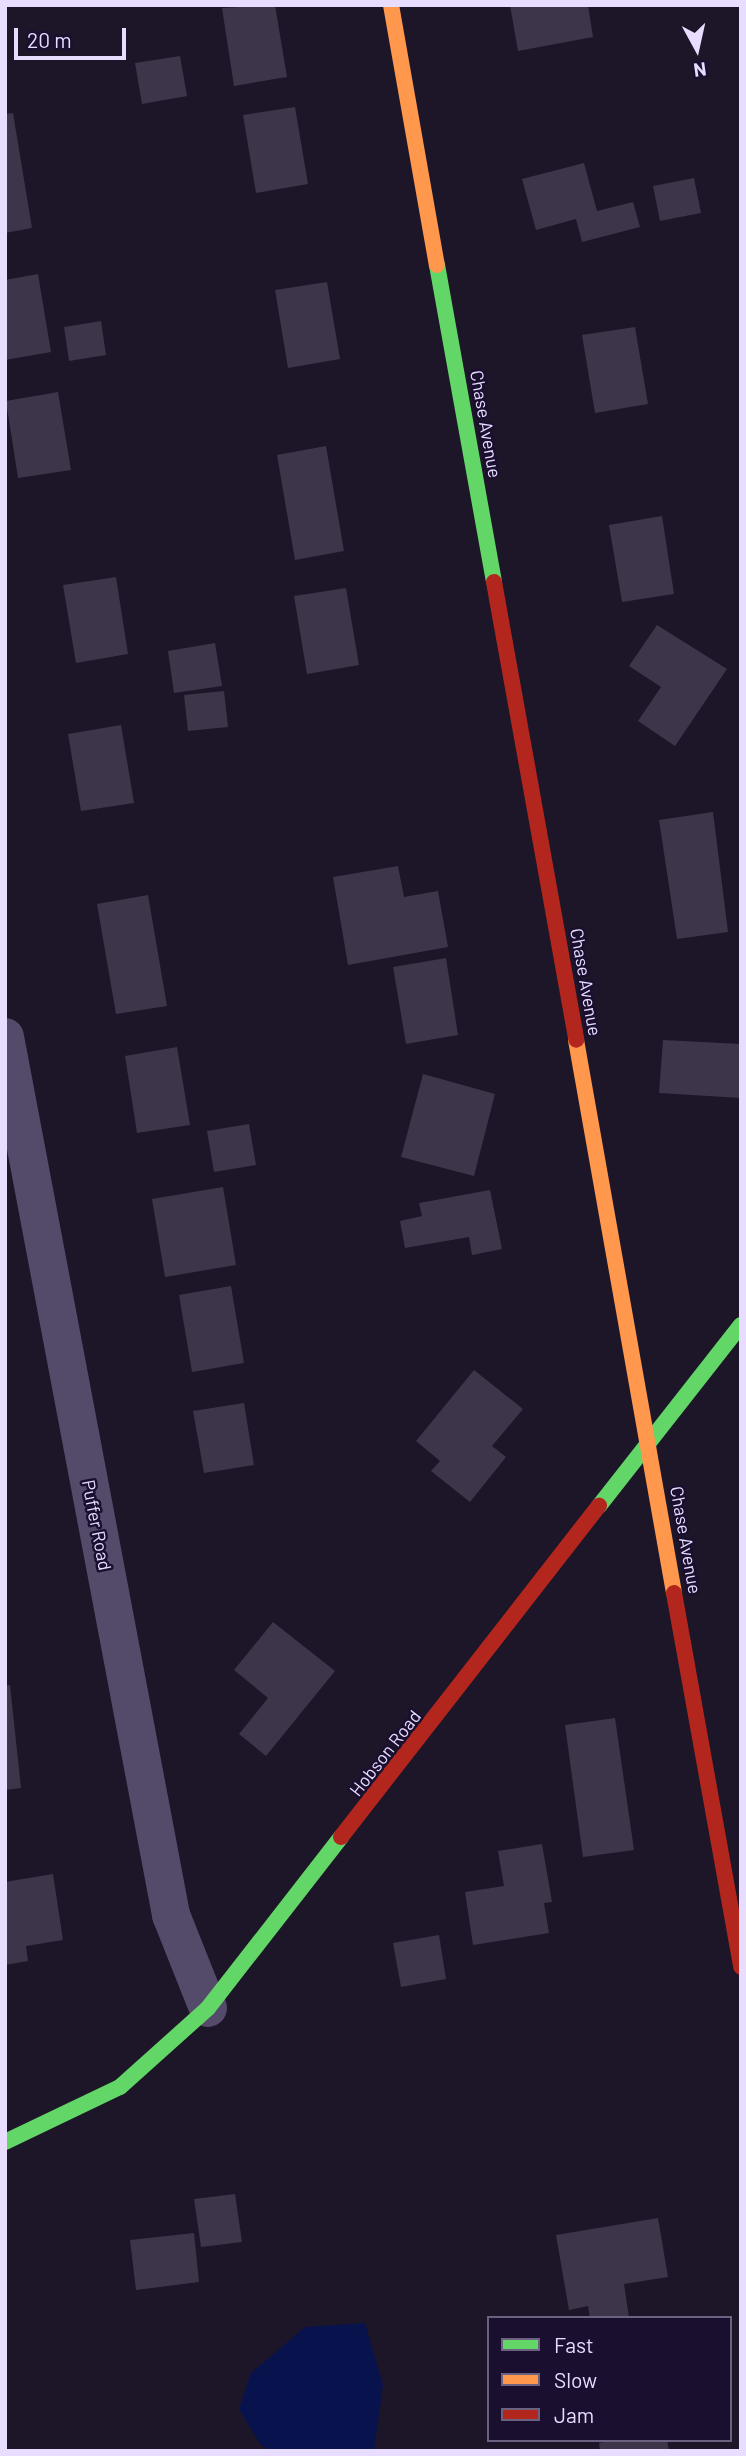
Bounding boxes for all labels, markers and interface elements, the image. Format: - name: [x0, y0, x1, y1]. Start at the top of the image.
- scale bar: [18, 14, 130, 58]
- north arrow: [662, 14, 732, 84]
- text: 20 m: [27, 27, 72, 52]
- text: N: [692, 58, 708, 83]
- street label: Chase Avenue: [466, 369, 506, 479]
- street label: Chase Avenue: [566, 927, 606, 1037]
- street label: Puffer Road: [78, 1478, 116, 1572]
- street label: Chase Avenue: [666, 1485, 706, 1595]
- street label: Hobson Road: [345, 1706, 425, 1800]
- legend: [487, 2316, 732, 2442]
- text: Fast: [554, 2332, 594, 2357]
- text: Slow: [554, 2367, 597, 2392]
- text: Jam: [554, 2402, 594, 2427]

